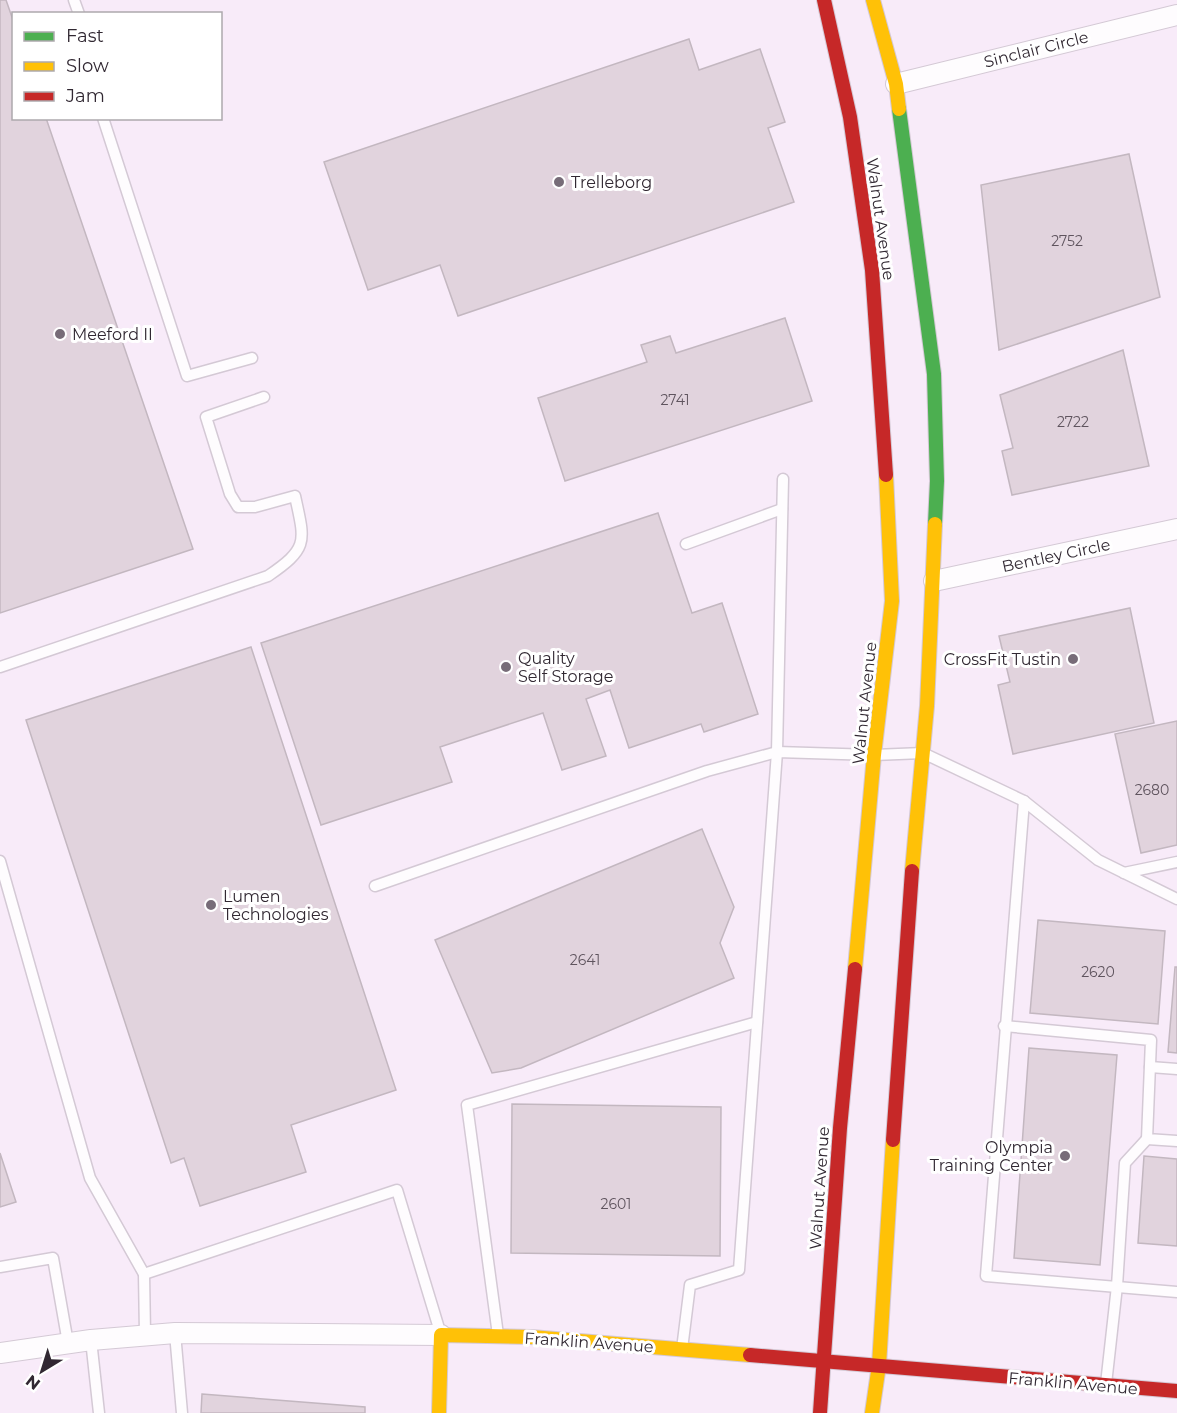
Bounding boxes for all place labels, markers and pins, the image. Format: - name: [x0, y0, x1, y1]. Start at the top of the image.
- place label: Trelleborg: [571, 173, 652, 192]
- marker: Trelleborg: [552, 175, 566, 189]
- place label: Meeford II: [72, 325, 153, 344]
- marker: Meeford II: [53, 327, 67, 341]
- place label: Quality Self Storage: [518, 649, 613, 686]
- place label: CrossFit Tustin: [944, 650, 1061, 669]
- marker: CrossFit Tustin: [1066, 652, 1080, 666]
- marker: Quality Self Storage: [499, 660, 513, 674]
- place label: Lumen Technologies: [223, 887, 329, 924]
- marker: Lumen Technologies: [204, 898, 218, 912]
- place label: Olympia Training Center: [930, 1138, 1053, 1175]
- marker: Olympia Training Center: [1058, 1149, 1072, 1163]

